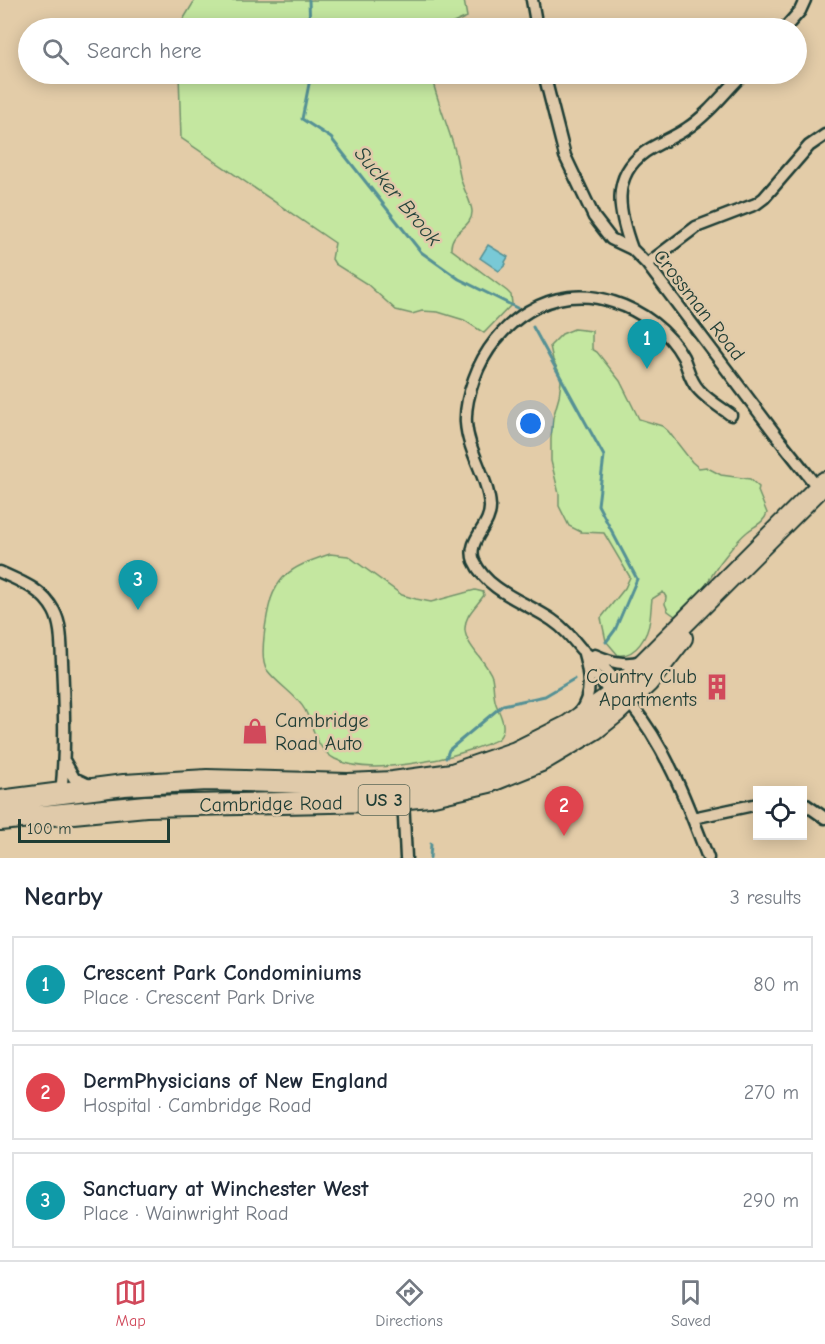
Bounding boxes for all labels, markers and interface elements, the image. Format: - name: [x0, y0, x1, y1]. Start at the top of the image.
- search box: [18, 18, 807, 84]
- icon: search: [39, 35, 72, 68]
- text: Search here: [87, 38, 202, 64]
- water label: Sucker Brook: [350, 142, 447, 251]
- street label: Crossman Road: [648, 245, 750, 365]
- pin: 1: [628, 320, 666, 369]
- your location: [516, 409, 545, 438]
- pin: 3: [118, 560, 158, 610]
- place label: Country Club Apartments: [586, 665, 697, 711]
- building icon: Country Club Apartments: [702, 672, 732, 702]
- place label: Cambridge Road Auto: [275, 709, 369, 755]
- shop icon: Cambridge Road Auto: [240, 716, 270, 746]
- road number: US 3: [358, 785, 410, 815]
- pin: 2: [544, 786, 584, 836]
- map controls: [753, 786, 807, 840]
- button: locate: [753, 786, 807, 840]
- street label: Cambridge Road: [199, 791, 343, 817]
- scale bar: [18, 816, 170, 844]
- text: 100 m: [27, 820, 71, 838]
- text: Nearby: [24, 882, 103, 912]
- text: 3 results: [730, 886, 801, 909]
- text: Crescent Park Condominiums: [83, 960, 361, 986]
- text: 1: [42, 973, 49, 996]
- text: 80 m: [753, 973, 799, 996]
- text: Place · Crescent Park Drive: [83, 986, 315, 1009]
- text: DermPhysicians of New England: [83, 1068, 388, 1094]
- text: 2: [41, 1081, 50, 1104]
- text: 270 m: [744, 1081, 799, 1104]
- text: Hospital · Cambridge Road: [83, 1094, 312, 1117]
- text: Sanctuary at Winchester West: [83, 1176, 368, 1202]
- text: 3: [41, 1189, 50, 1212]
- text: 290 m: [743, 1189, 799, 1212]
- text: Place · Wainwright Road: [83, 1202, 289, 1225]
- tab: Map: [114, 1276, 147, 1330]
- tab: Directions: [375, 1276, 443, 1330]
- tab: Saved: [671, 1276, 711, 1330]

